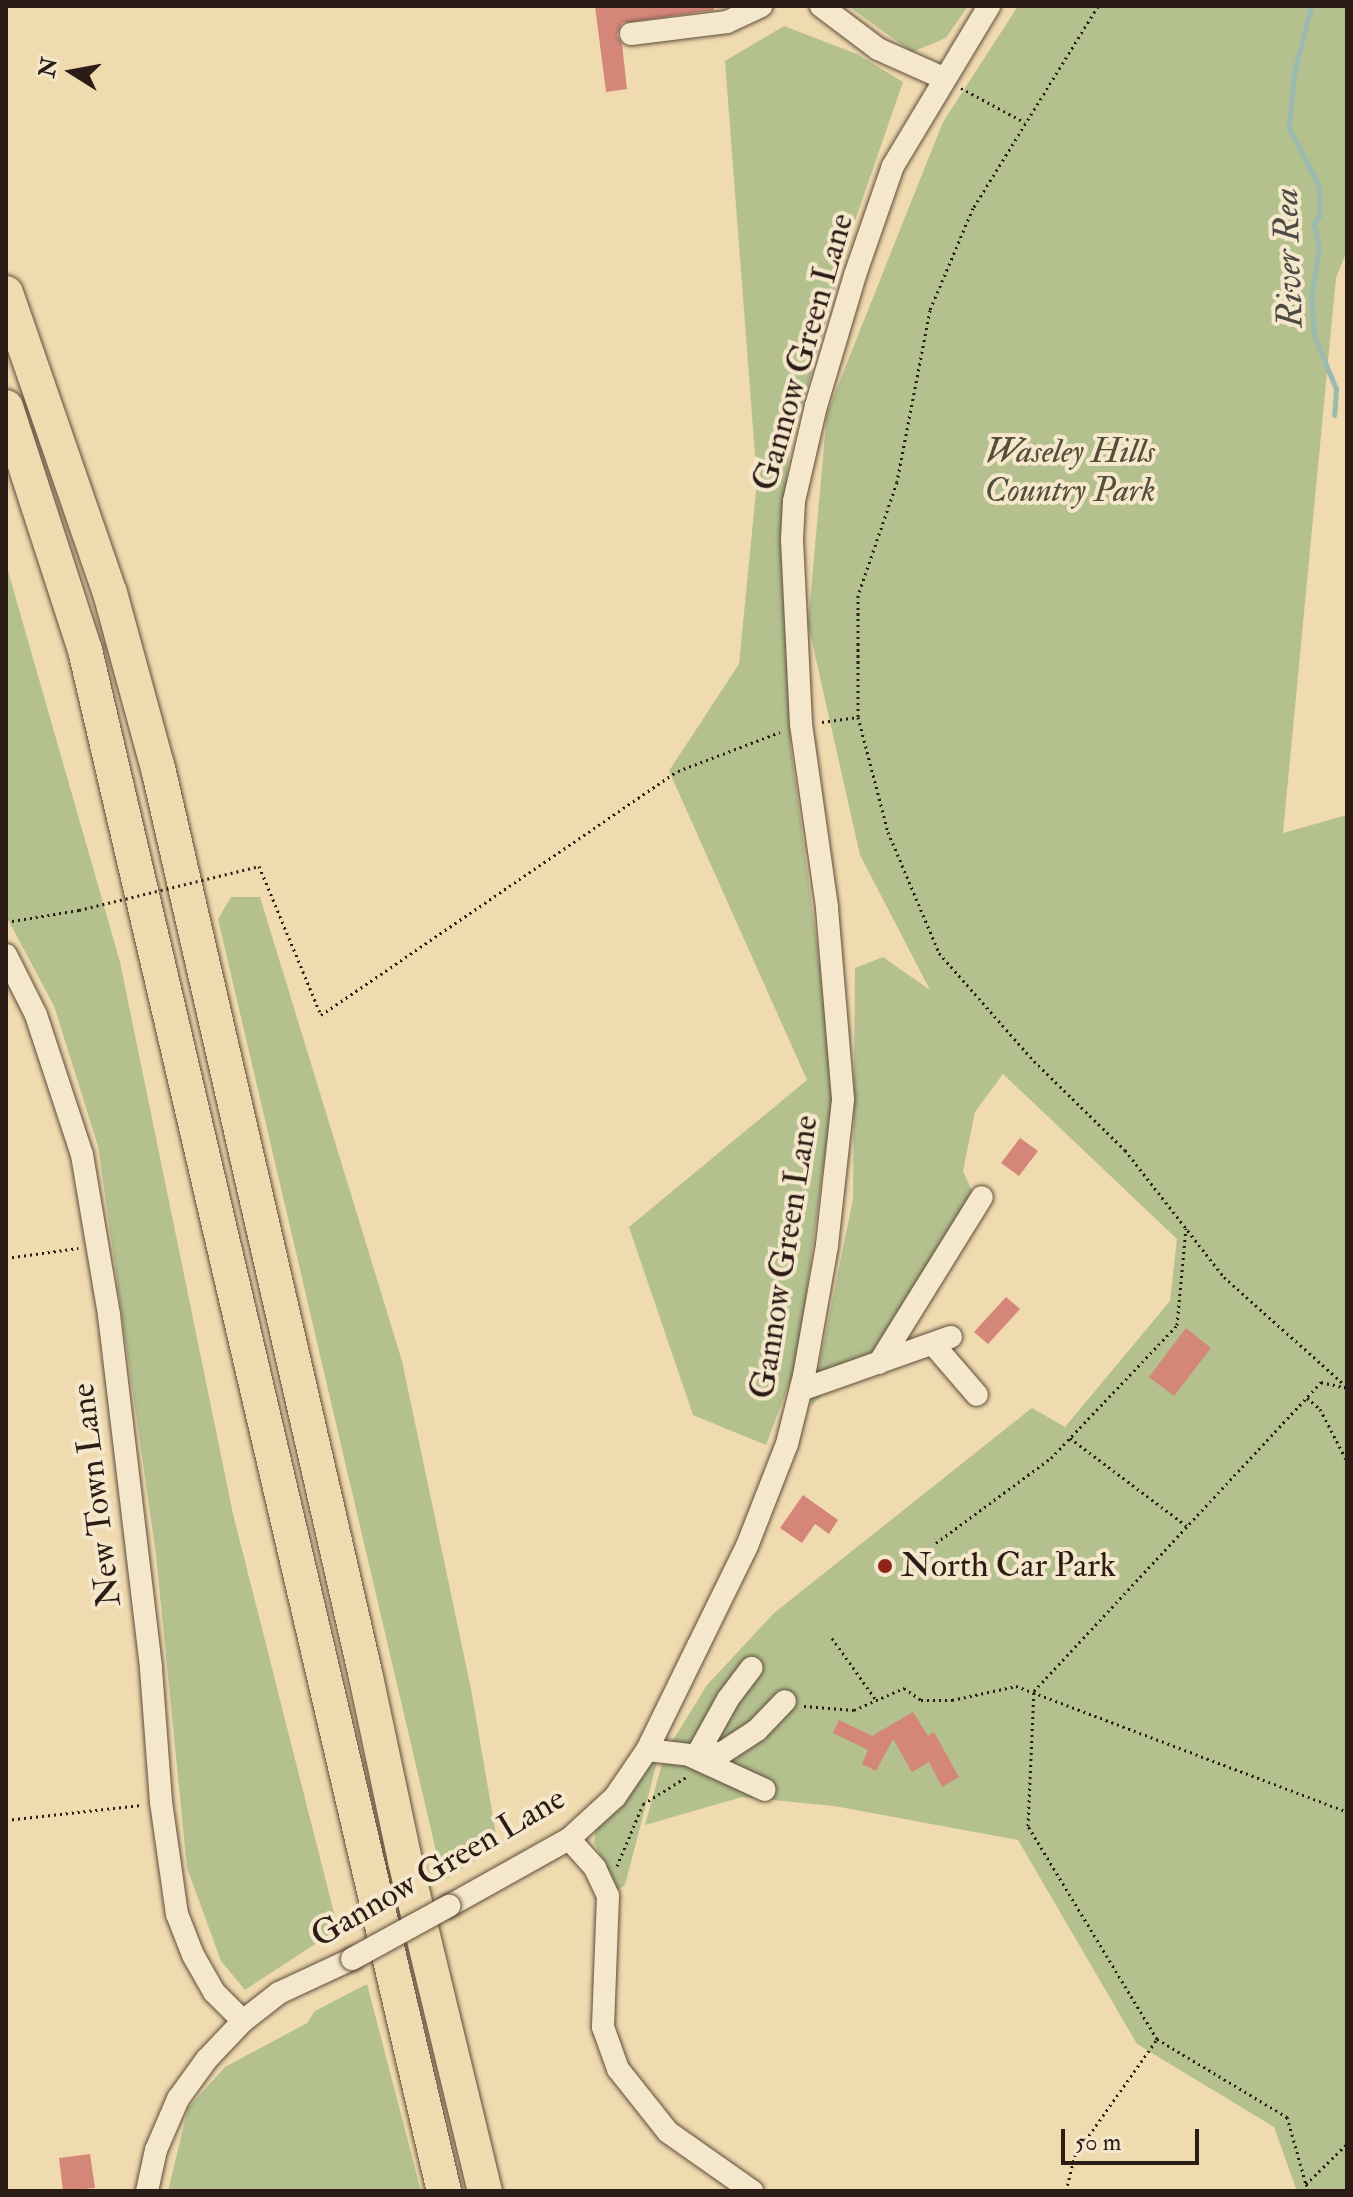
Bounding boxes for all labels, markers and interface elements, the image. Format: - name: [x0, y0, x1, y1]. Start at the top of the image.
- north arrow: [32, 32, 112, 112]
- text: N: [33, 55, 64, 80]
- water label: River Rea: [1264, 187, 1312, 329]
- street label: Gannow Green Lane: [744, 209, 862, 495]
- park label: Waseley Hills Country Park: [984, 431, 1156, 510]
- street label: Gannow Green Lane: [741, 1112, 827, 1402]
- street label: New Town Lane: [62, 1381, 130, 1609]
- place label: North Car Park: [901, 1546, 1116, 1586]
- marker: North Car Park: [876, 1557, 894, 1575]
- street label: Gannow Green Lane: [304, 1778, 572, 1956]
- scale bar: [1065, 2113, 1203, 2163]
- text: 50 m: [1075, 2127, 1121, 2158]

